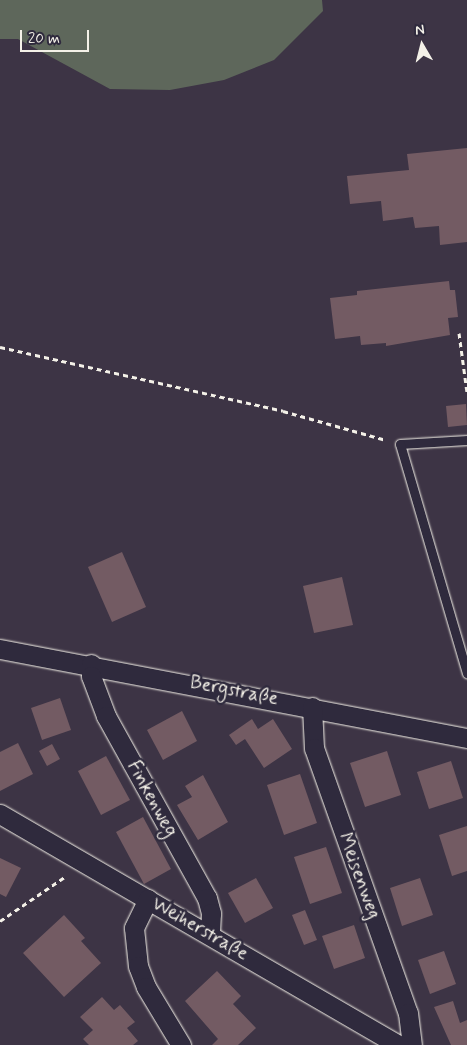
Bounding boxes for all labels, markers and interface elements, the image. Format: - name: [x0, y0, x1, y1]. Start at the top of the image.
- scale bar: [22, 20, 91, 52]
- north arrow: [397, 20, 447, 70]
- text: N: [414, 21, 426, 40]
- text: 20 m: [28, 29, 60, 49]
- street label: Bergstraße: [188, 671, 280, 711]
- street label: Finkenweg: [122, 757, 182, 841]
- street label: Meisenweg: [333, 830, 385, 922]
- street label: Weiherstraße: [148, 892, 252, 966]

